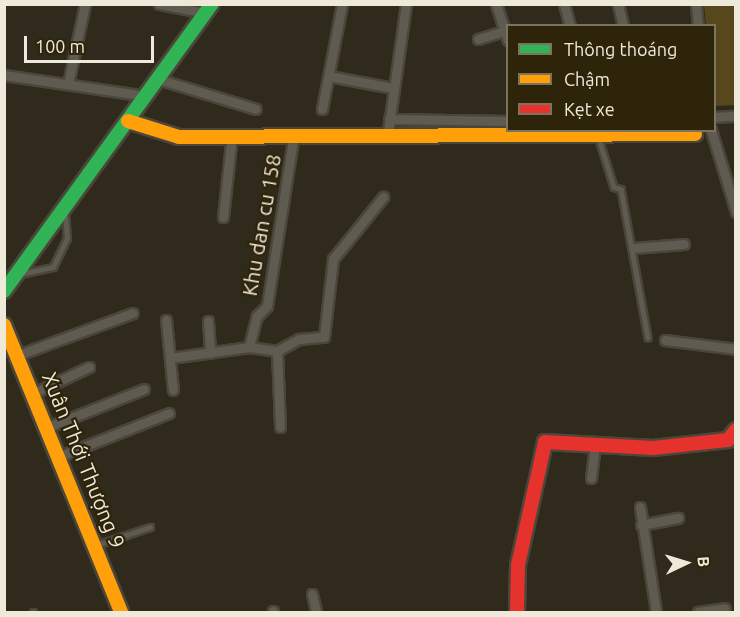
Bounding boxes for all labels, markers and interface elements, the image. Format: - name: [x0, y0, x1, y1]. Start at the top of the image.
- scale bar: [27, 24, 158, 62]
- legend: [506, 24, 716, 132]
- text: 100 m: [35, 36, 85, 56]
- text: Thông thoáng: [564, 39, 677, 59]
- text: Chậm: [564, 69, 610, 89]
- text: Kẹt xe: [564, 99, 615, 119]
- street label: Khu dan cu 158: [236, 152, 286, 298]
- street label: Xuân Thới Thượng 9: [37, 368, 131, 552]
- north arrow: [656, 533, 716, 593]
- text: B: [695, 556, 713, 568]

